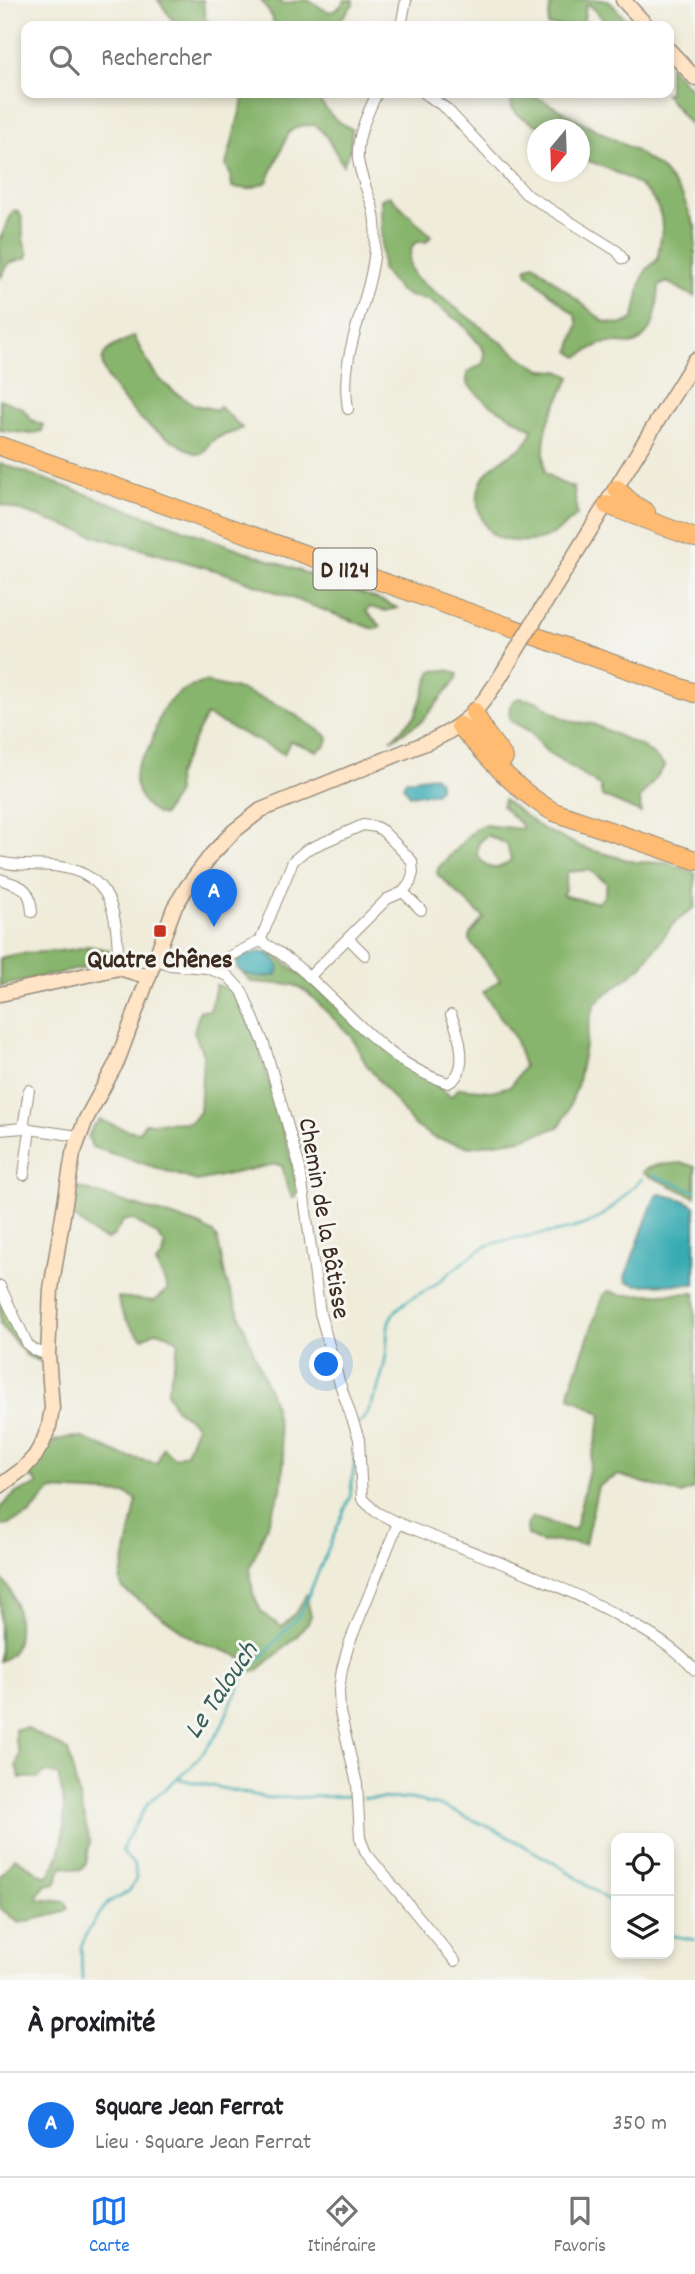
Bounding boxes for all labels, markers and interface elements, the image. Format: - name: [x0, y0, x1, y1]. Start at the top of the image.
- search box: [21, 21, 674, 98]
- icon: search: [45, 41, 83, 79]
- text: Rechercher: [101, 41, 212, 78]
- north arrow: [527, 119, 590, 182]
- road number: D 1124: [314, 548, 376, 590]
- pin: A: [191, 869, 237, 927]
- marker: Quatre Chênes: [152, 923, 168, 939]
- place label: Quatre Chênes: [87, 943, 233, 980]
- street label: Chemin de la Bâtisse: [287, 1115, 358, 1322]
- your location: [309, 1347, 343, 1381]
- water label: Le Talouch: [176, 1634, 271, 1748]
- map controls: [611, 1833, 674, 1959]
- button: locate: [611, 1833, 674, 1896]
- button: layers: [611, 1896, 674, 1959]
- text: À proximité: [28, 2004, 155, 2047]
- text: Square Jean Ferrat: [95, 2090, 284, 2127]
- text: A: [45, 2108, 57, 2141]
- text: 350 m: [613, 2108, 667, 2141]
- text: Lieu · Square Jean Ferrat: [95, 2127, 311, 2160]
- tab: Carte: [89, 2192, 130, 2261]
- tab: Itinéraire: [308, 2192, 376, 2261]
- tab: Favoris: [554, 2192, 606, 2261]

